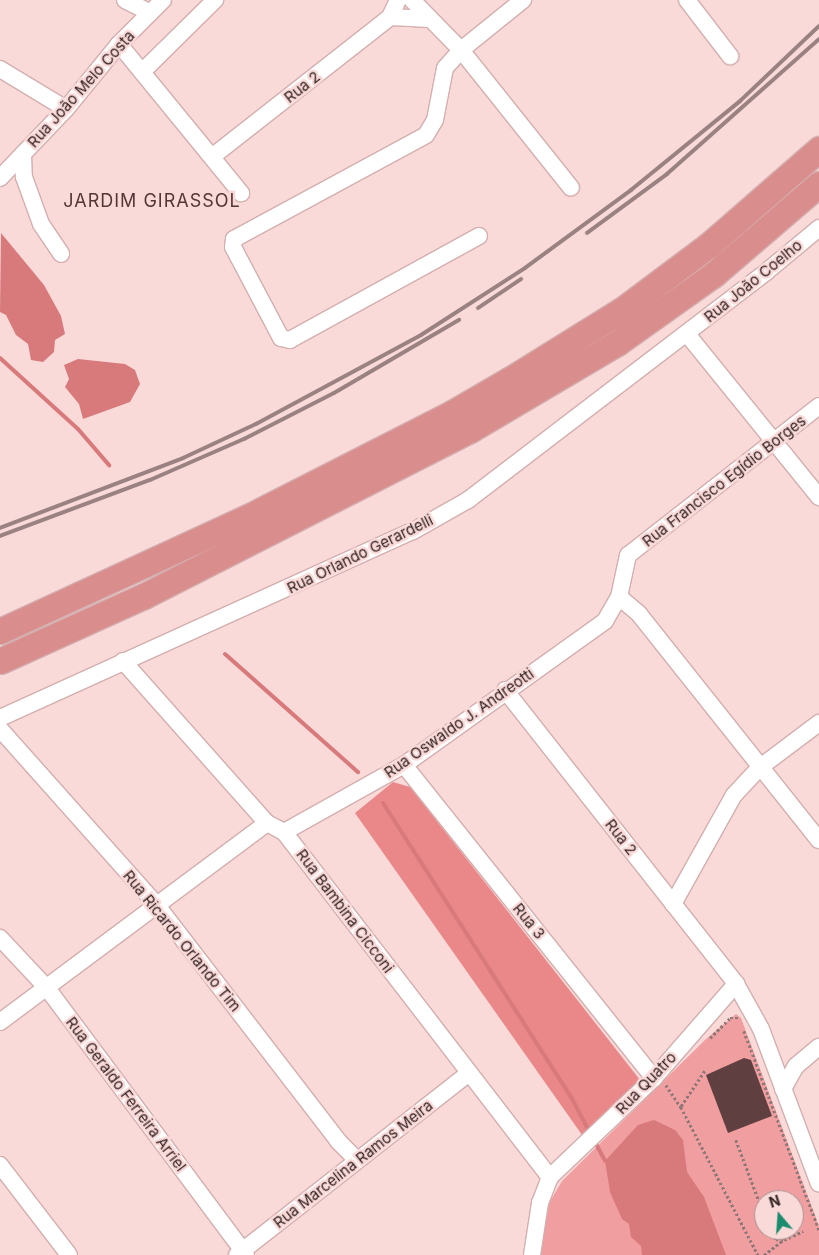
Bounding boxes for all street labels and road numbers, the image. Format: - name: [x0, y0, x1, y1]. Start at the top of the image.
- street label: Rua João Melo Costa: [24, 27, 138, 151]
- street label: Rua 2: [281, 67, 323, 107]
- street label: Rua João Coelho: [700, 236, 806, 326]
- street label: Rua Francisco Egídio Borges: [639, 412, 809, 550]
- street label: Rua Orlando Gerardelli: [284, 511, 436, 597]
- street label: Rua Oswaldo J. Andreotti: [381, 664, 537, 782]
- street label: Rua 2: [601, 816, 641, 858]
- street label: Rua Bambina Cicconi: [293, 846, 397, 976]
- street label: Rua Ricardo Orlando Tim: [119, 867, 245, 1015]
- street label: Rua 3: [509, 900, 549, 942]
- street label: Rua Geraldo Ferreira Arriel: [62, 1013, 190, 1175]
- street label: Rua Quatro: [612, 1048, 680, 1118]
- street label: Rua Marcelina Ramos Meira: [270, 1096, 436, 1232]

